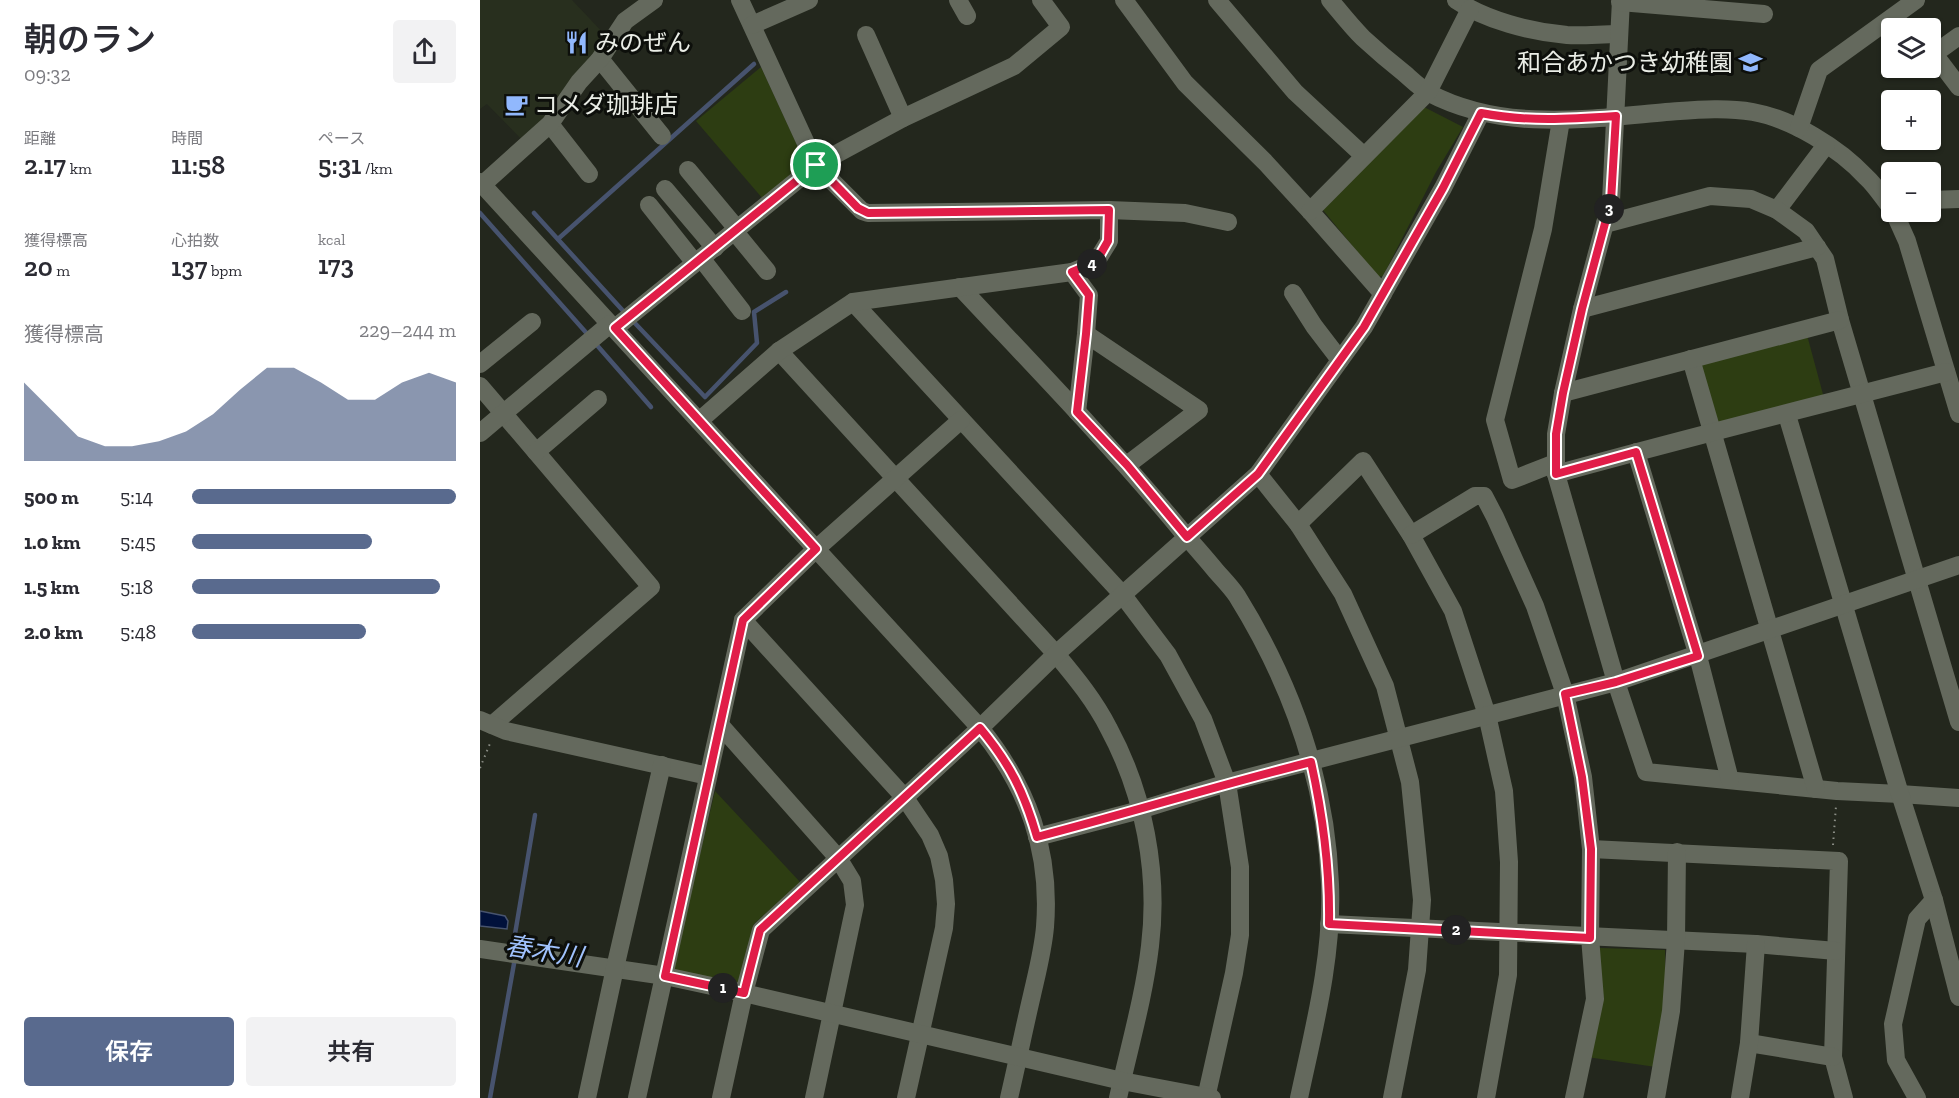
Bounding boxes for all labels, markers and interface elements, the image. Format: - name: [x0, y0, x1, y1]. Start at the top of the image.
- map controls: [1881, 18, 1941, 222]
- button: layers: [1881, 18, 1941, 78]
- text: 朝のラン: [24, 20, 156, 59]
- button: share: [393, 20, 456, 83]
- place label: みのぜん: [595, 28, 691, 57]
- restaurant icon: みのぜん: [564, 30, 590, 56]
- place label: 和合あかつき幼稚園: [1517, 48, 1733, 77]
- school or university icon: 和合あかつき幼稚園: [1738, 50, 1764, 76]
- text: 09:32: [24, 62, 71, 86]
- place label: コメダ珈琲店: [534, 90, 678, 119]
- button: +: [1881, 90, 1941, 150]
- cafe icon: コメダ珈琲店: [503, 92, 529, 118]
- text: 距離: [24, 129, 56, 148]
- text: 時間: [171, 129, 203, 148]
- text: ペース: [318, 129, 365, 148]
- pin: [790, 139, 841, 190]
- icon: arrive: [799, 148, 832, 181]
- text: 2.17: [24, 149, 66, 181]
- text: 11:58: [171, 149, 225, 181]
- text: 5:31: [318, 149, 361, 181]
- text: km: [66, 159, 92, 178]
- text: /km: [361, 159, 393, 178]
- button: −: [1881, 162, 1941, 222]
- pin: 3: [1594, 194, 1624, 224]
- text: 3: [1605, 199, 1613, 218]
- text: kcal: [318, 230, 345, 249]
- text: 獲得標高: [24, 231, 88, 250]
- text: 心拍数: [171, 231, 219, 250]
- text: 173: [318, 249, 354, 281]
- pin: 4: [1077, 249, 1107, 279]
- text: 20: [24, 251, 53, 283]
- text: 137: [171, 251, 207, 283]
- text: 4: [1087, 254, 1097, 273]
- text: m: [53, 261, 70, 280]
- text: bpm: [207, 261, 242, 280]
- text: 229–244 m: [359, 318, 456, 342]
- text: 獲得標高: [24, 322, 104, 346]
- text: 500 m: [24, 485, 79, 509]
- text: 5:14: [120, 485, 153, 509]
- text: 1.0 km: [24, 530, 80, 554]
- text: 5:45: [120, 530, 156, 554]
- text: 1.5 km: [24, 575, 79, 599]
- text: 5:18: [120, 575, 153, 599]
- text: 2.0 km: [24, 620, 83, 644]
- text: 5:48: [120, 620, 156, 644]
- pin: 2: [1441, 915, 1471, 945]
- text: 2: [1452, 920, 1460, 939]
- water label: 春木川: [503, 929, 588, 973]
- pin: 1: [708, 973, 738, 1003]
- text: 1: [720, 978, 726, 997]
- button: 保存: [24, 1017, 234, 1086]
- button: 共有: [246, 1017, 456, 1086]

